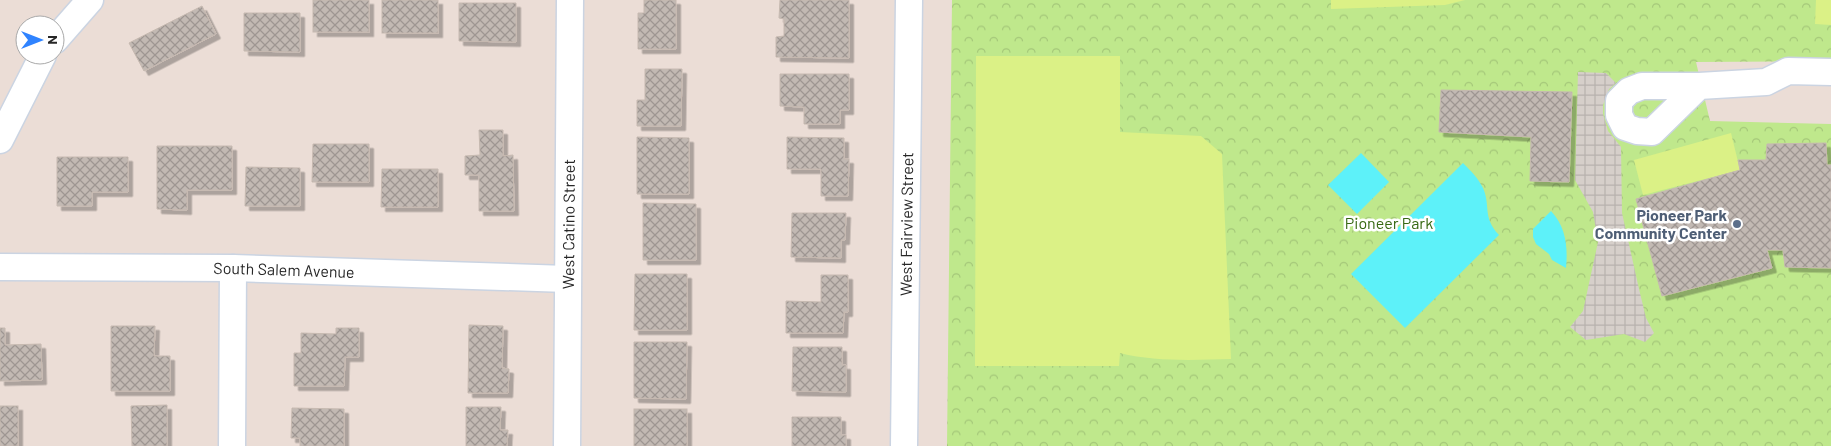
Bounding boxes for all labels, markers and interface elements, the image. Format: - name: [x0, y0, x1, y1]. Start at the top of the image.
- north arrow: [15, 15, 65, 65]
- text: N: [45, 35, 62, 45]
- street label: West Fairview Street: [896, 152, 916, 296]
- street label: West Catino Street: [558, 159, 578, 289]
- place label: Pioneer Park Community Center: [1595, 205, 1727, 242]
- park label: Pioneer Park: [1345, 213, 1433, 232]
- marker: Pioneer Park Community Center: [1731, 218, 1743, 230]
- street label: South Salem Avenue: [213, 258, 355, 281]

